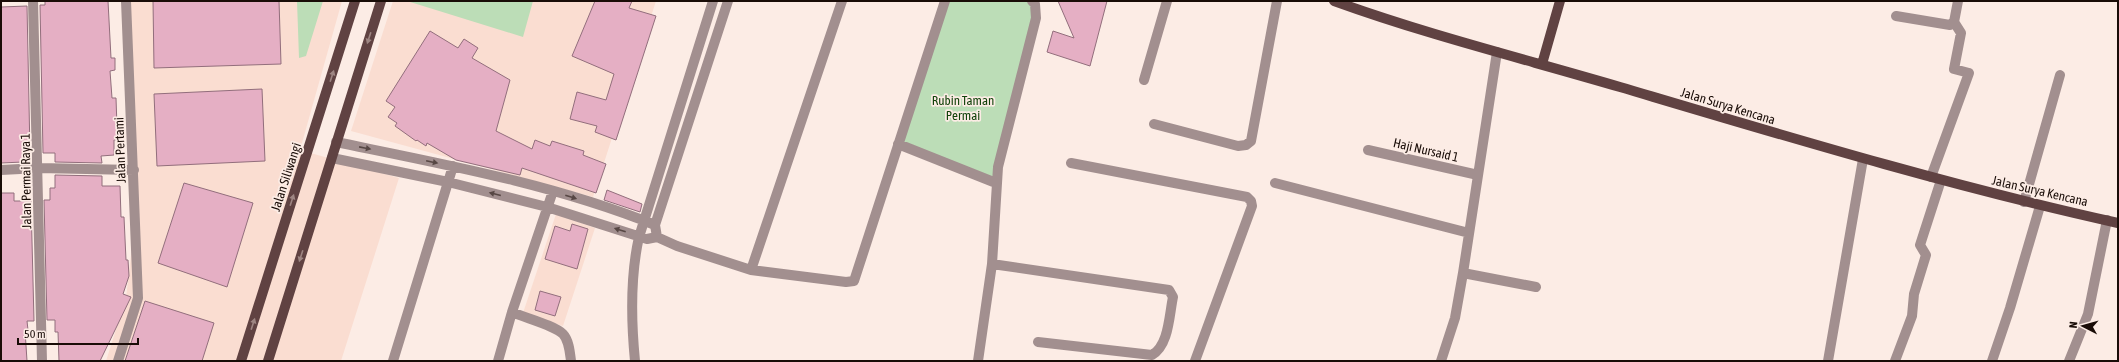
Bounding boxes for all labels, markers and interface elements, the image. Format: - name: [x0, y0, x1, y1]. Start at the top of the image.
- one-way arrow: [366, 32, 372, 44]
- one-way arrow: [329, 70, 335, 82]
- street label: Jalan Surya Kencana: [1679, 85, 1777, 127]
- park label: Rubin Taman Permai: [932, 93, 994, 123]
- street label: Jalan Pertami: [111, 117, 129, 183]
- street label: Jalan Permai Raya 1: [18, 133, 34, 229]
- street label: Haji Nursaid 1: [1392, 135, 1460, 165]
- street label: Jalan Siliwangi: [268, 141, 304, 213]
- one-way arrow: [359, 145, 371, 151]
- one-way arrow: [426, 159, 438, 165]
- street label: Jalan Surya Kencana: [1991, 173, 2089, 209]
- one-way arrow: [489, 191, 501, 197]
- one-way arrow: [289, 194, 295, 206]
- one-way arrow: [566, 195, 578, 201]
- one-way arrow: [613, 227, 625, 233]
- one-way arrow: [298, 250, 304, 262]
- north arrow: [2063, 306, 2103, 346]
- one-way arrow: [250, 317, 256, 329]
- scale bar: [18, 320, 138, 346]
- text: N: [2067, 321, 2079, 329]
- text: 50 m: [24, 327, 46, 341]

